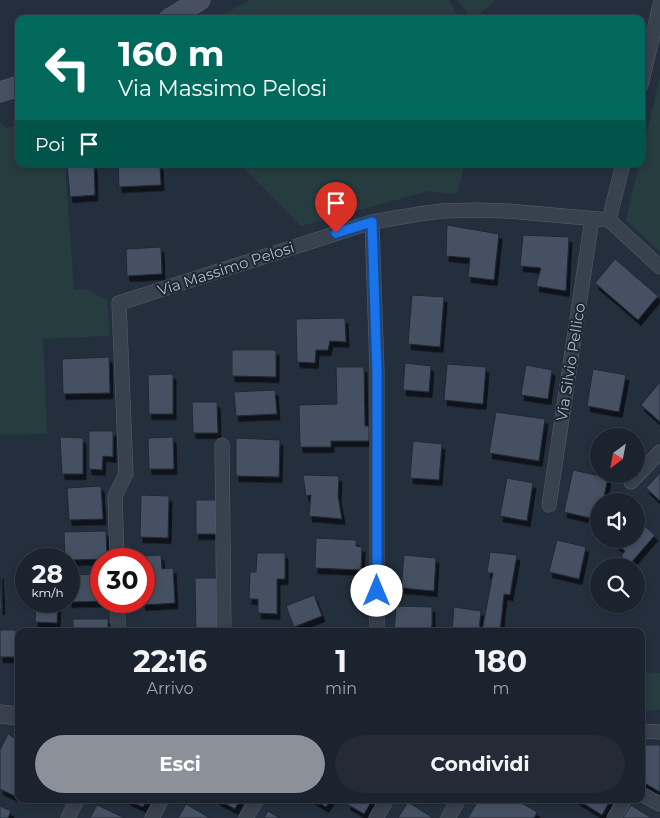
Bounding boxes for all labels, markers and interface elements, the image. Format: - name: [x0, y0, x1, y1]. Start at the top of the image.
- text: 160 m: [118, 32, 224, 75]
- icon: left: [35, 35, 100, 100]
- text: Via Massimo Pelosi: [118, 75, 327, 102]
- icon: arrive: [75, 130, 103, 158]
- text: Poi: [35, 133, 65, 156]
- pin: [315, 182, 357, 233]
- icon: arrive: [322, 189, 350, 217]
- street label: Via Massimo Pelosi: [155, 237, 297, 300]
- street label: Via Silvio Pellico: [552, 302, 589, 422]
- north arrow: [590, 428, 645, 482]
- map controls: [590, 428, 645, 613]
- button: sound: [590, 493, 645, 548]
- speed limit sign: 30: [90, 548, 155, 613]
- button: search: [590, 558, 645, 613]
- text: 28: [32, 559, 63, 589]
- position arrow: [350, 564, 402, 616]
- text: km/h: [31, 585, 64, 600]
- text: 22:16: [133, 643, 207, 680]
- text: 1: [335, 643, 347, 680]
- text: 180: [475, 643, 527, 680]
- text: Arrivo: [147, 679, 193, 698]
- text: min: [325, 679, 357, 698]
- text: m: [493, 679, 510, 698]
- button: Esci: [35, 735, 325, 793]
- button: Condividi: [335, 735, 625, 793]

